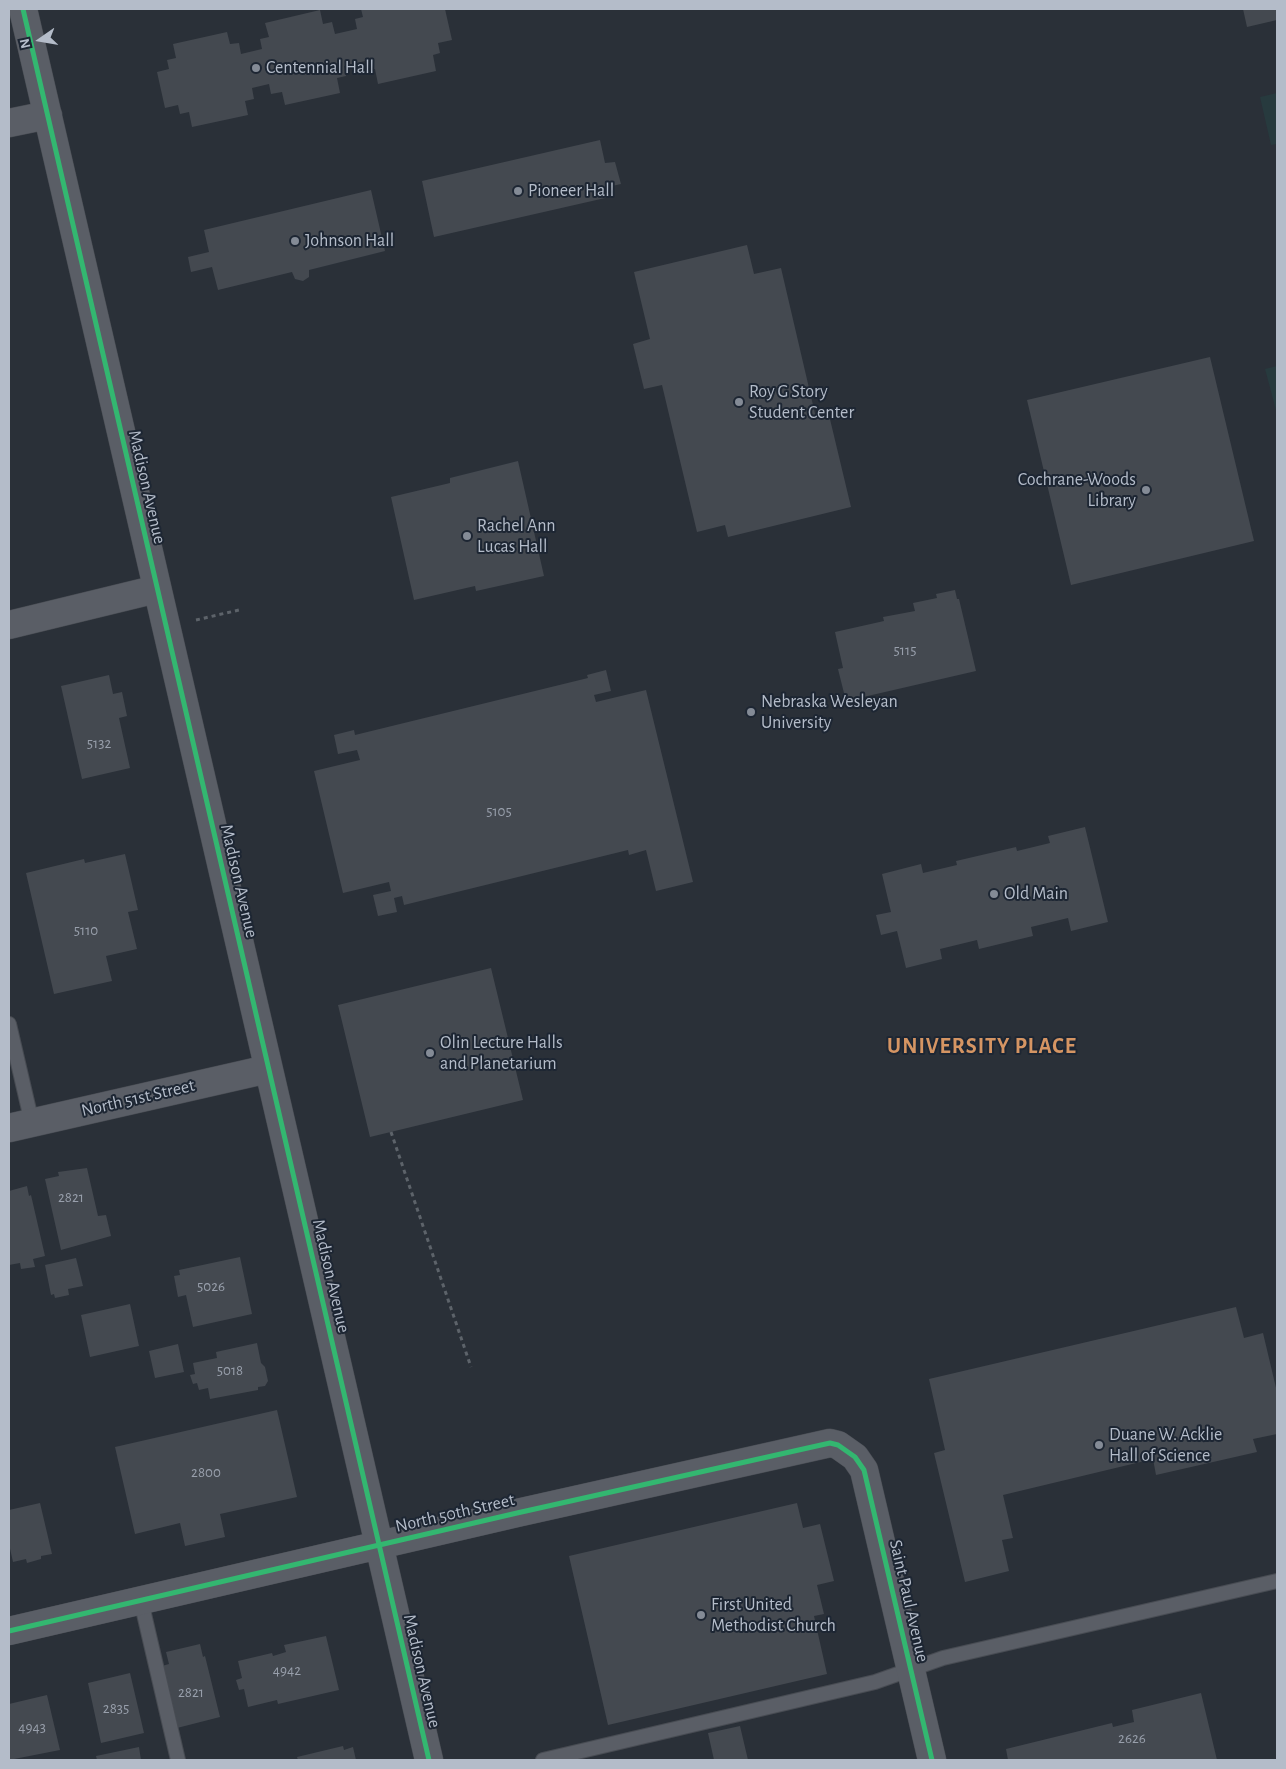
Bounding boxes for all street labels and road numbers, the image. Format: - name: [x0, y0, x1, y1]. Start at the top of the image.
- street label: Madison Avenue: [123, 428, 171, 546]
- street label: Madison Avenue: [215, 822, 263, 940]
- street label: North 51st Street: [79, 1074, 197, 1122]
- street label: Madison Avenue: [307, 1217, 355, 1335]
- street label: North 50th Street: [393, 1489, 517, 1537]
- street label: Saint Paul Avenue: [884, 1538, 934, 1664]
- street label: Madison Avenue: [398, 1612, 446, 1730]

